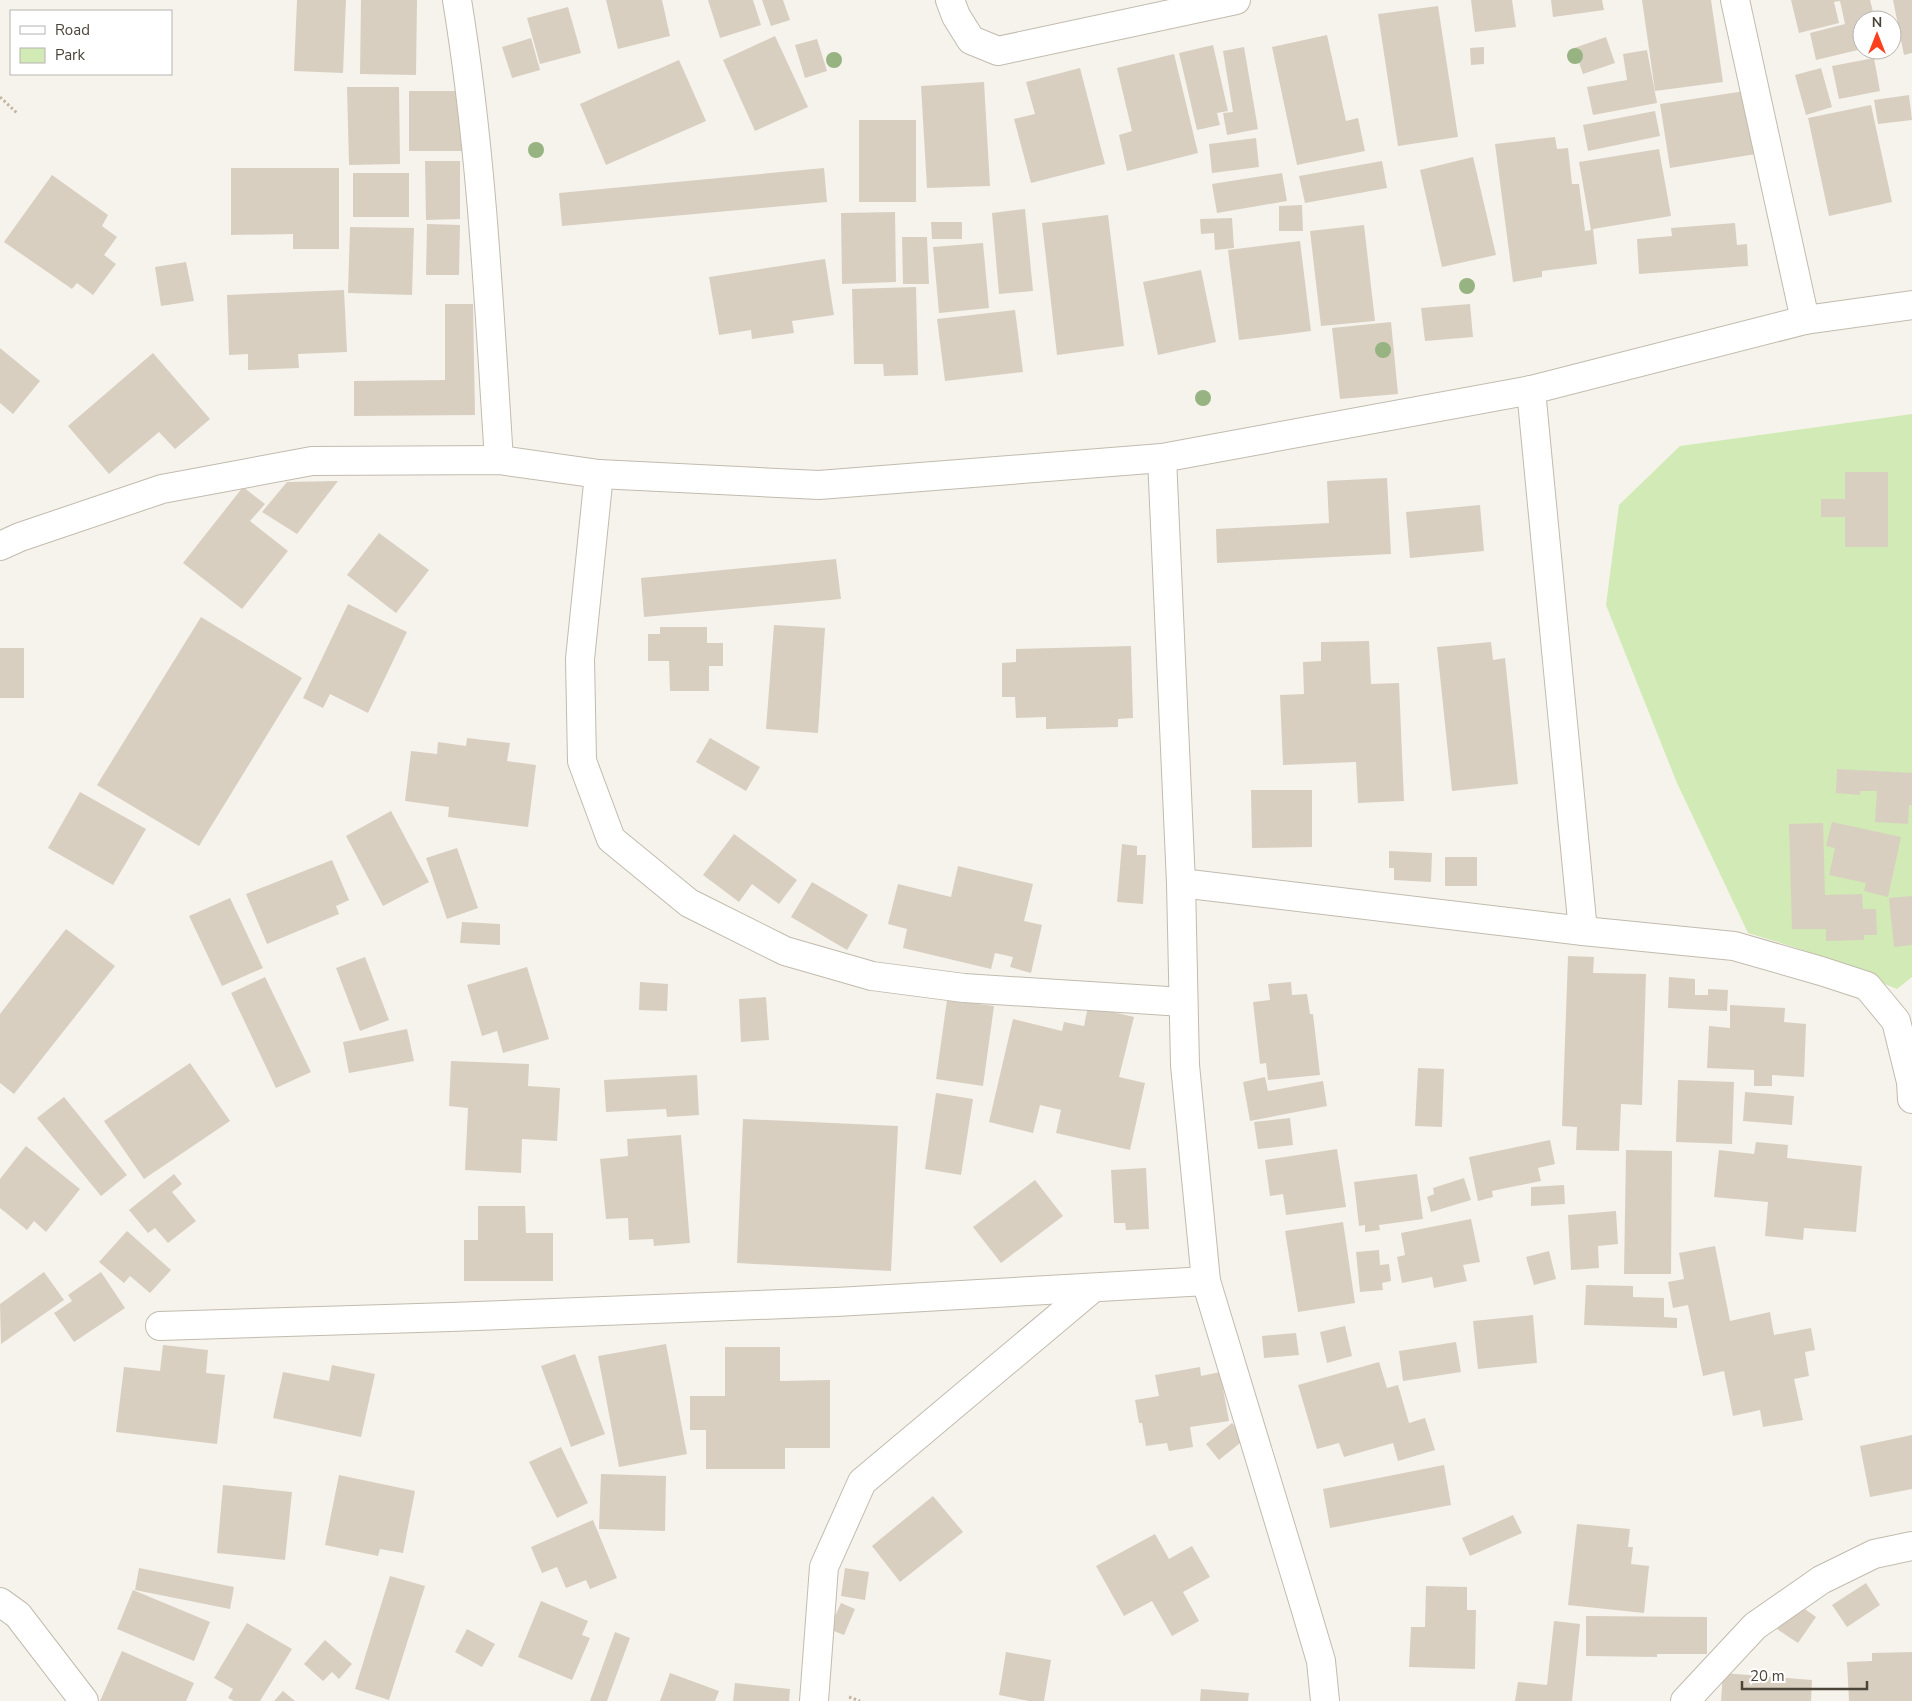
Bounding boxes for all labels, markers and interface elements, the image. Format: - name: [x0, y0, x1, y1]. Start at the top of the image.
- legend: [10, 10, 172, 75]
- north arrow: [1852, 10, 1902, 60]
- text: N: [1872, 13, 1882, 32]
- text: Road: [55, 20, 90, 40]
- text: Park: [55, 45, 85, 65]
- scale bar: [1742, 1658, 1867, 1690]
- text: 20 m: [1750, 1666, 1785, 1686]

